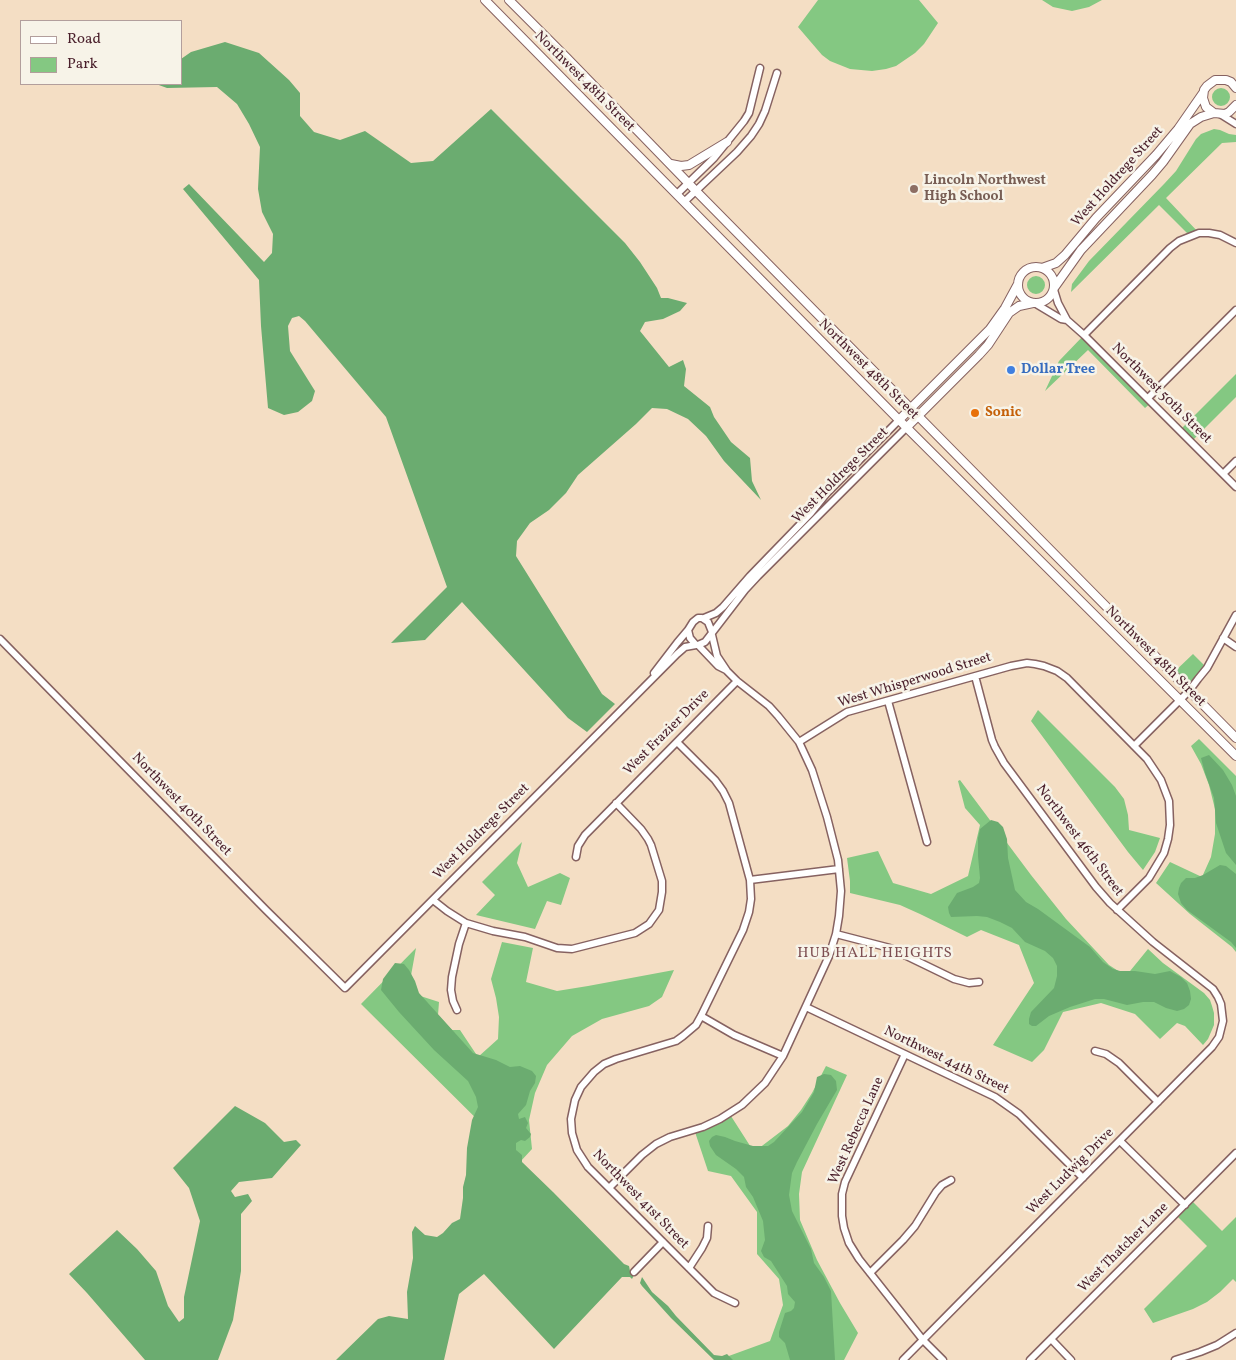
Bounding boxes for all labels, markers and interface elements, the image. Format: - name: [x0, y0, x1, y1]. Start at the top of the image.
- legend: [20, 20, 182, 85]
- street label: Northwest 48th Street: [530, 28, 638, 136]
- text: Road: [67, 29, 101, 50]
- text: Park: [67, 54, 98, 75]
- street label: West Holdrege Street: [1069, 123, 1167, 231]
- place label: Lincoln Northwest High School: [924, 173, 1046, 206]
- marker: Lincoln Northwest High School: [908, 183, 920, 195]
- street label: Northwest 48th Street: [814, 316, 922, 424]
- street label: Northwest 50th Street: [1107, 340, 1215, 448]
- place label: Dollar Tree: [1021, 362, 1095, 378]
- marker: Dollar Tree: [1005, 364, 1017, 376]
- place label: Sonic: [985, 405, 1021, 421]
- marker: Sonic: [969, 407, 981, 419]
- street label: West Holdrege Street: [789, 424, 893, 528]
- street label: Northwest 48th Street: [1101, 603, 1209, 711]
- street label: West Whisperwood Street: [836, 650, 994, 712]
- street label: West Frazier Drive: [621, 687, 713, 779]
- street label: Northwest 40th Street: [127, 750, 235, 860]
- street label: West Holdrege Street: [430, 780, 534, 884]
- street label: Northwest 46th Street: [1032, 782, 1126, 900]
- district label: HUB HALL HEIGHTS: [795, 945, 955, 963]
- street label: Northwest 44th Street: [881, 1023, 1011, 1099]
- street label: West Rebecca Lane: [826, 1075, 888, 1187]
- street label: West Ludwig Drive: [1024, 1125, 1118, 1219]
- street label: Northwest 41st Street: [588, 1147, 692, 1253]
- street label: West Thatcher Lane: [1075, 1199, 1173, 1297]

